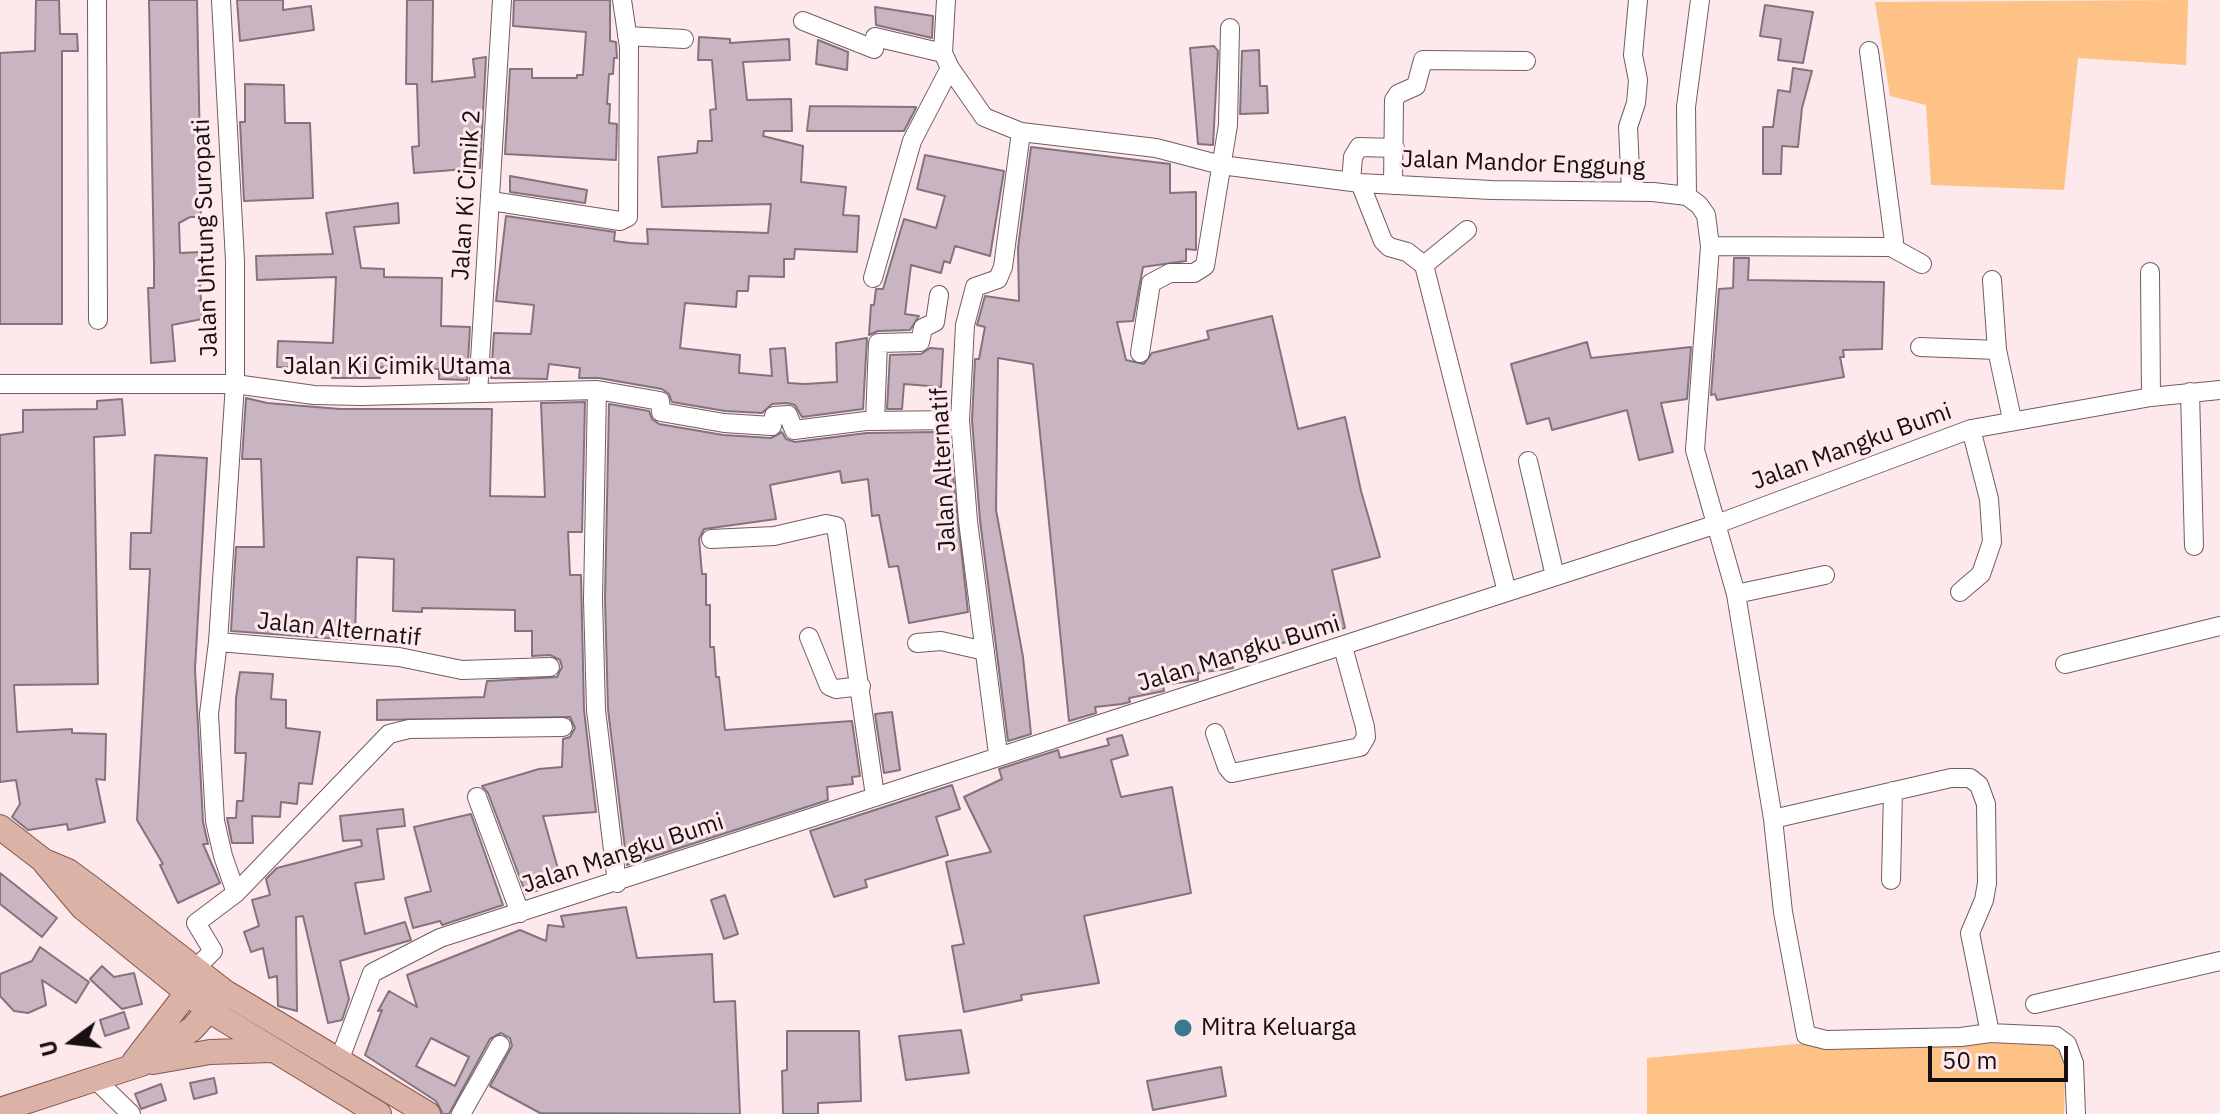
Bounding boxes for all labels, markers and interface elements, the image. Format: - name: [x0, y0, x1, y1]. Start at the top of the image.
- street label: Jalan Ki Cimik 2: [447, 109, 487, 281]
- street label: Jalan Untung Suropati: [187, 118, 225, 358]
- street label: Jalan Mandor Enggung: [1400, 145, 1646, 183]
- street label: Jalan Ki Cimik Utama: [283, 353, 511, 381]
- street label: Jalan Alternatif: [925, 387, 963, 553]
- street label: Jalan Mangku Bumi: [1748, 398, 1956, 496]
- street label: Jalan Alternatif: [256, 607, 422, 653]
- street label: Jalan Mangku Bumi: [1134, 609, 1344, 699]
- street label: Jalan Mangku Bumi: [519, 808, 727, 900]
- north arrow: [32, 1002, 112, 1082]
- place label: Mitra Keluarga: [1201, 1014, 1357, 1042]
- marker: Mitra Keluarga: [1172, 1017, 1194, 1039]
- scale bar: [1932, 1030, 2072, 1080]
- text: U: [32, 1037, 64, 1059]
- text: 50 m: [1942, 1044, 1997, 1076]

